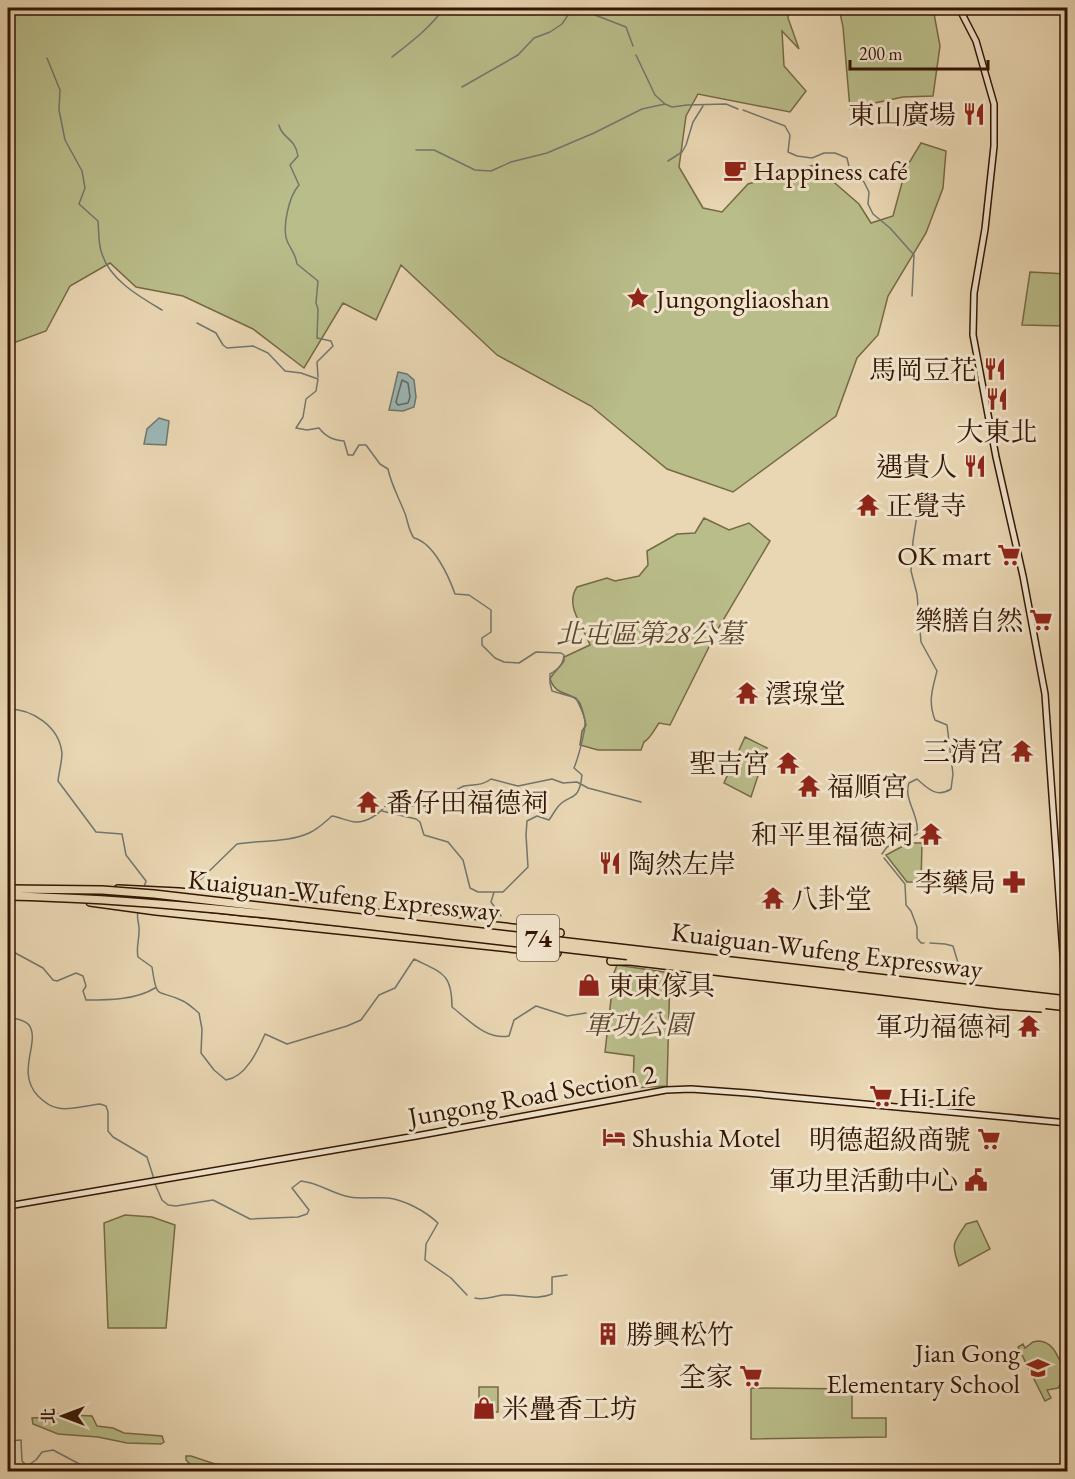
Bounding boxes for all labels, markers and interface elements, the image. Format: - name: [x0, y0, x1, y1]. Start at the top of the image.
- scale bar: [850, 33, 988, 71]
- text: 200 m: [859, 42, 903, 65]
- place label: 東山廣場: [848, 97, 956, 132]
- restaurant icon: 東山廣場: [961, 101, 987, 127]
- place label: Happiness café: [753, 153, 908, 188]
- cafe icon: Happiness café: [722, 157, 748, 183]
- place label: Jungongliaoshan: [654, 281, 830, 316]
- place icon: Jungongliaoshan: [625, 285, 651, 311]
- place label: 馬岡豆花: [869, 352, 977, 387]
- restaurant icon: 馬岡豆花: [982, 356, 1008, 382]
- restaurant icon: 大東北: [984, 386, 1010, 412]
- place label: 大東北: [957, 414, 1038, 449]
- place label: 遇貴人: [876, 449, 957, 484]
- restaurant icon: 遇貴人: [962, 453, 988, 479]
- place label: 正覺寺: [886, 488, 967, 523]
- temple icon: 正覺寺: [855, 492, 881, 518]
- place label: OK mart: [897, 538, 992, 573]
- supermarket icon: OK mart: [996, 542, 1022, 568]
- place label: 樂膳自然: [915, 603, 1023, 638]
- supermarket icon: 樂膳自然: [1028, 607, 1054, 633]
- park label: 北屯區第28公墓: [556, 616, 748, 651]
- place label: 澐瑔堂: [765, 676, 846, 711]
- temple icon: 澐瑔堂: [734, 680, 760, 706]
- place label: 三清宮: [923, 734, 1004, 769]
- temple icon: 三清宮: [1009, 738, 1035, 764]
- place label: 聖吉宮: [689, 746, 770, 781]
- temple icon: 聖吉宮: [775, 750, 801, 776]
- place label: 福順宮: [827, 769, 908, 804]
- temple icon: 福順宮: [796, 773, 822, 799]
- place label: 番仔田福德祠: [386, 785, 548, 820]
- temple icon: 番仔田福德祠: [355, 789, 381, 815]
- place label: 和平里福德祠: [751, 817, 913, 852]
- temple icon: 和平里福德祠: [918, 821, 944, 847]
- place label: 陶然左岸: [628, 846, 736, 881]
- restaurant icon: 陶然左岸: [597, 850, 623, 876]
- street label: Kuaiguan-Wufeng Expressway: [186, 861, 502, 929]
- place label: 李藥局: [915, 865, 996, 900]
- pharmacy icon: 李藥局: [1001, 869, 1027, 895]
- place label: 八卦堂: [791, 881, 872, 916]
- temple icon: 八卦堂: [760, 885, 786, 911]
- street label: Kuaiguan-Wufeng Expressway: [669, 914, 985, 986]
- road number: 74: [517, 915, 559, 961]
- place label: 東東傢具: [607, 968, 715, 1003]
- shop icon: 東東傢具: [576, 972, 602, 998]
- park label: 軍功公園: [584, 1007, 696, 1042]
- place label: 軍功福德祠: [876, 1009, 1011, 1044]
- temple icon: 軍功福德祠: [1016, 1013, 1042, 1039]
- street label: Jungong Road Section 2: [403, 1056, 659, 1134]
- place label: Hi-Life: [899, 1079, 976, 1114]
- supermarket icon: Hi-Life: [868, 1083, 894, 1109]
- place label: Shushia Motel: [632, 1120, 781, 1155]
- place label: 明德超級商號: [809, 1122, 971, 1157]
- hotel icon: Shushia Motel: [601, 1124, 627, 1150]
- supermarket icon: 明德超級商號: [976, 1126, 1002, 1152]
- place label: 軍功里活動中心: [769, 1163, 958, 1198]
- public building icon: 軍功里活動中心: [963, 1167, 989, 1193]
- place label: 勝興松竹: [626, 1317, 734, 1352]
- building icon: 勝興松竹: [595, 1321, 621, 1347]
- place label: Jian Gong Elementary School: [826, 1335, 1020, 1401]
- school or university icon: Jian Gong Elementary School: [1025, 1355, 1051, 1381]
- place label: 全家: [679, 1359, 733, 1394]
- supermarket icon: 全家: [738, 1363, 764, 1389]
- north arrow: [33, 1386, 93, 1446]
- place label: 米疊香工坊: [502, 1391, 637, 1426]
- shop icon: 米疊香工坊: [471, 1395, 497, 1421]
- text: 北: [38, 1408, 59, 1424]

